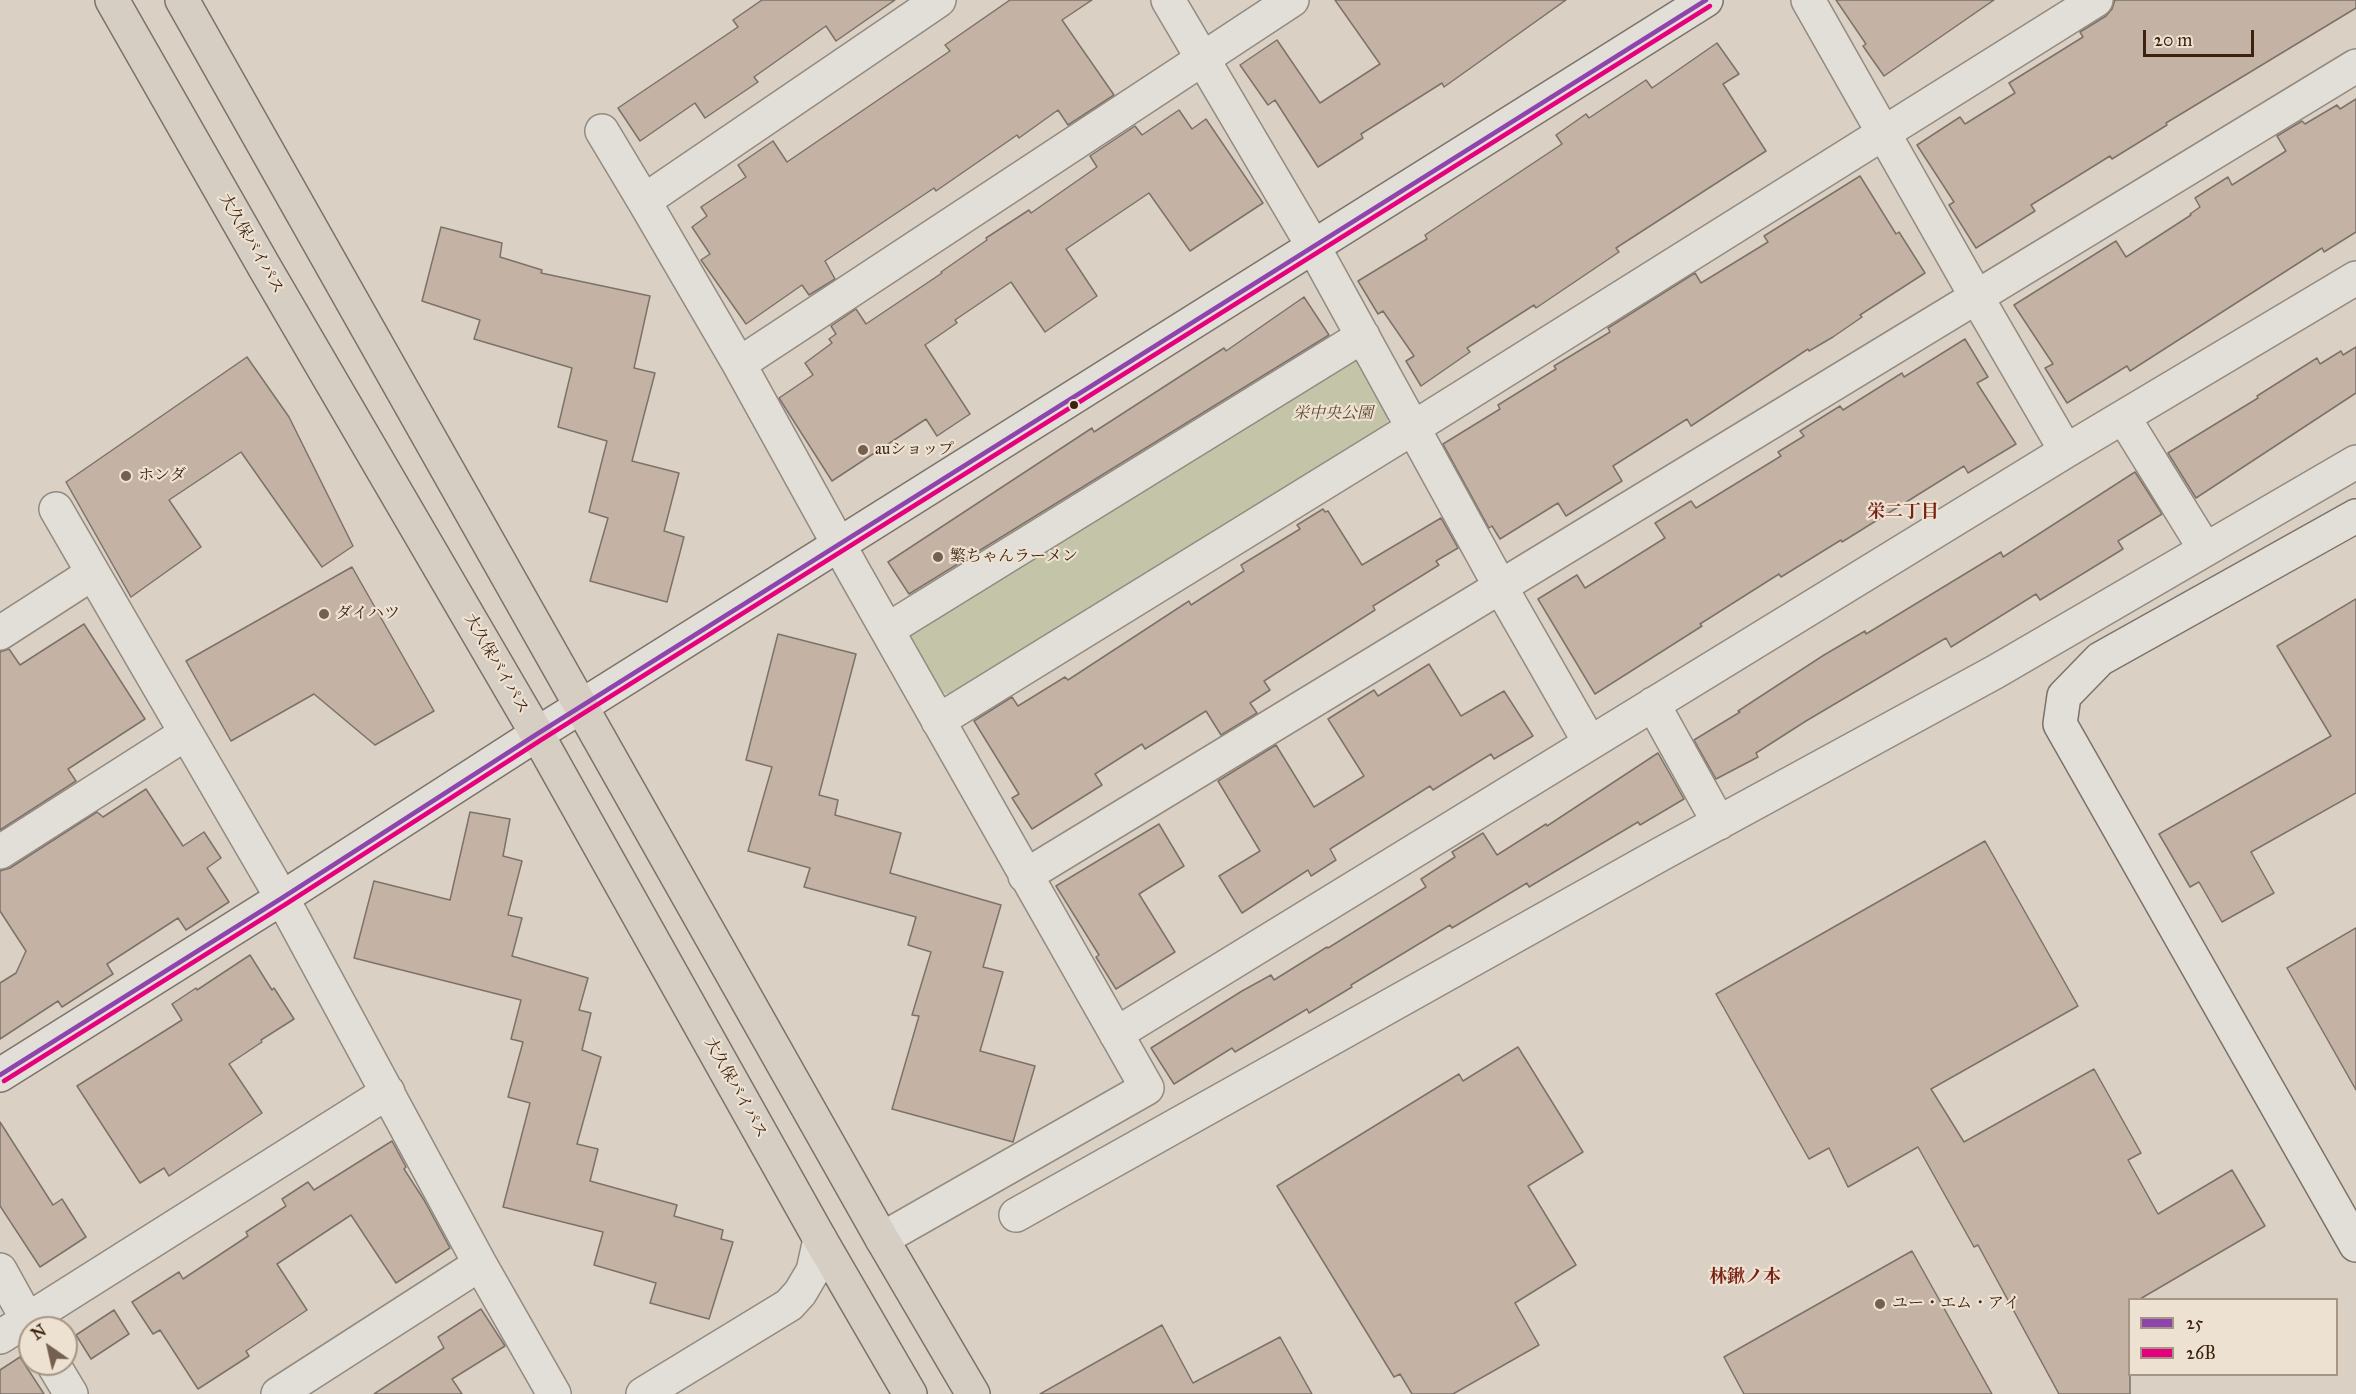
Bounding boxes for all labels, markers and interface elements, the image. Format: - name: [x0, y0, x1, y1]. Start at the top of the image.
- scale bar: [2146, 18, 2257, 56]
- text: 20 m: [2154, 29, 2192, 51]
- street label: 大久保バイパス: [215, 191, 287, 297]
- unlabelled marker: [1068, 399, 1080, 411]
- park label: 栄中央公園: [1293, 404, 1373, 424]
- place label: auショップ: [875, 440, 954, 460]
- marker: auショップ: [856, 443, 870, 457]
- place label: ホンダ: [138, 466, 186, 486]
- marker: ホンダ: [119, 469, 133, 483]
- district label: 栄二丁目: [1867, 502, 1939, 524]
- place label: 繁ちゃんラーメン: [950, 547, 1078, 567]
- marker: 繁ちゃんラーメン: [931, 550, 945, 564]
- place label: ダイハツ: [336, 604, 400, 624]
- marker: ダイハツ: [317, 607, 331, 621]
- street label: 大久保バイパス: [460, 611, 532, 717]
- street label: 大久保バイパス: [699, 1034, 771, 1142]
- district label: 林鍬ノ本: [1709, 1267, 1781, 1289]
- place label: ユー・エム・アイ: [1892, 1294, 2020, 1314]
- marker: ユー・エム・アイ: [1873, 1297, 1887, 1311]
- legend: [2128, 1298, 2338, 1376]
- text: 25: [2186, 1312, 2203, 1334]
- north arrow: [18, 1316, 78, 1376]
- text: N: [28, 1321, 50, 1344]
- text: 26B: [2186, 1342, 2216, 1364]

